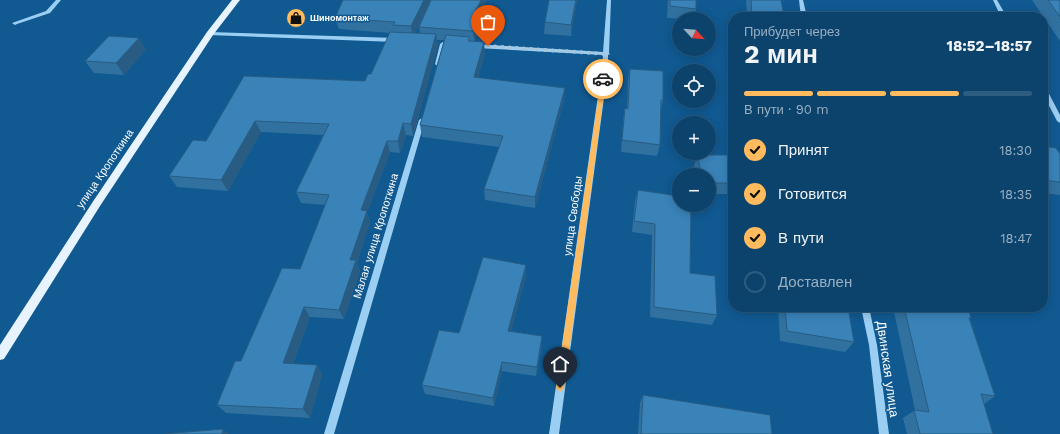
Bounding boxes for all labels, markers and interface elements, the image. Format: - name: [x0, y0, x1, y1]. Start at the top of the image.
- pin: [471, 5, 505, 46]
- shop icon: Шиномонтаж: [285, 7, 307, 29]
- icon: bag: [477, 11, 499, 33]
- north arrow: [672, 12, 716, 56]
- map controls: [672, 12, 716, 212]
- place label: Шиномонтаж: [310, 13, 369, 23]
- text: Прибудет через: [744, 24, 840, 39]
- text: 18:52–18:57: [946, 37, 1032, 55]
- text: 2 мин: [744, 39, 818, 69]
- courier: [583, 59, 623, 99]
- button: locate: [672, 64, 716, 108]
- icon: car: [592, 68, 614, 90]
- text: В пути · 90 m: [744, 102, 829, 117]
- button: +: [672, 116, 716, 160]
- street label: улица Кропоткина: [74, 126, 137, 211]
- icon: check: [744, 139, 766, 161]
- text: Принят: [778, 141, 829, 159]
- text: 18:30: [999, 143, 1032, 158]
- button: −: [672, 168, 716, 212]
- street label: Малая улица Кропоткина: [351, 171, 402, 300]
- street label: улица Свободы: [561, 175, 585, 257]
- icon: check: [744, 183, 766, 205]
- text: Готовится: [778, 185, 847, 203]
- text: 18:35: [1000, 187, 1032, 202]
- icon: check: [744, 227, 766, 249]
- text: В пути: [778, 229, 824, 247]
- text: 18:47: [1000, 231, 1032, 246]
- text: Доставлен: [778, 273, 852, 291]
- street label: Двинская улица: [874, 320, 902, 419]
- pin: [543, 347, 577, 388]
- icon: home: [549, 353, 571, 375]

